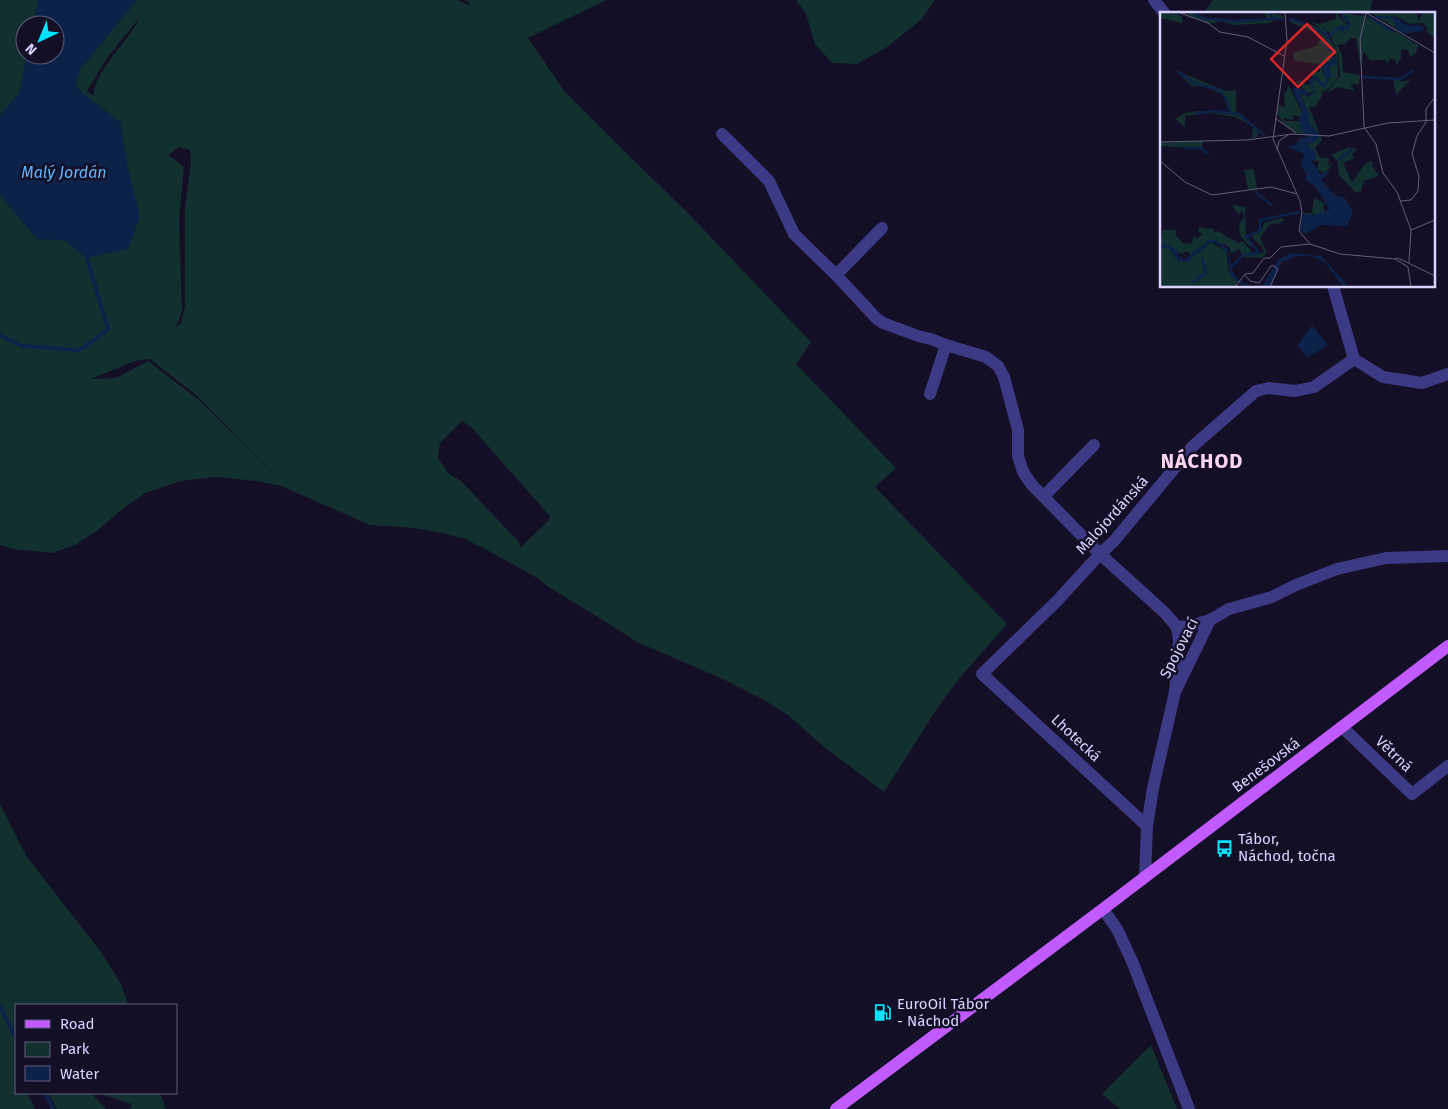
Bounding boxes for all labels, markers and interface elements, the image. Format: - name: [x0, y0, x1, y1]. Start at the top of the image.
- inset map: [1160, 12, 1436, 288]
- north arrow: [15, 15, 65, 65]
- text: N: [22, 40, 41, 58]
- water label: Malý Jordán: [21, 163, 107, 182]
- district label: NÁCHOD: [1161, 448, 1243, 473]
- street label: Malojordánská: [1072, 472, 1152, 558]
- street label: Spojovací: [1156, 615, 1202, 681]
- street label: Lhotecká: [1048, 711, 1104, 765]
- street label: Větrná: [1372, 732, 1416, 776]
- street label: Benešovská: [1229, 734, 1303, 796]
- place label: Tábor, Náchod, točna: [1238, 830, 1336, 865]
- bus stop icon: Tábor, Náchod, točna: [1214, 838, 1234, 858]
- place label: EuroOil Tábor - Náchod: [897, 995, 989, 1030]
- fuel station icon: EuroOil Tábor - Náchod: [873, 1003, 893, 1023]
- legend: [15, 1004, 178, 1094]
- text: Road: [60, 1015, 95, 1033]
- text: Park: [60, 1040, 90, 1058]
- text: Water: [60, 1065, 99, 1083]

